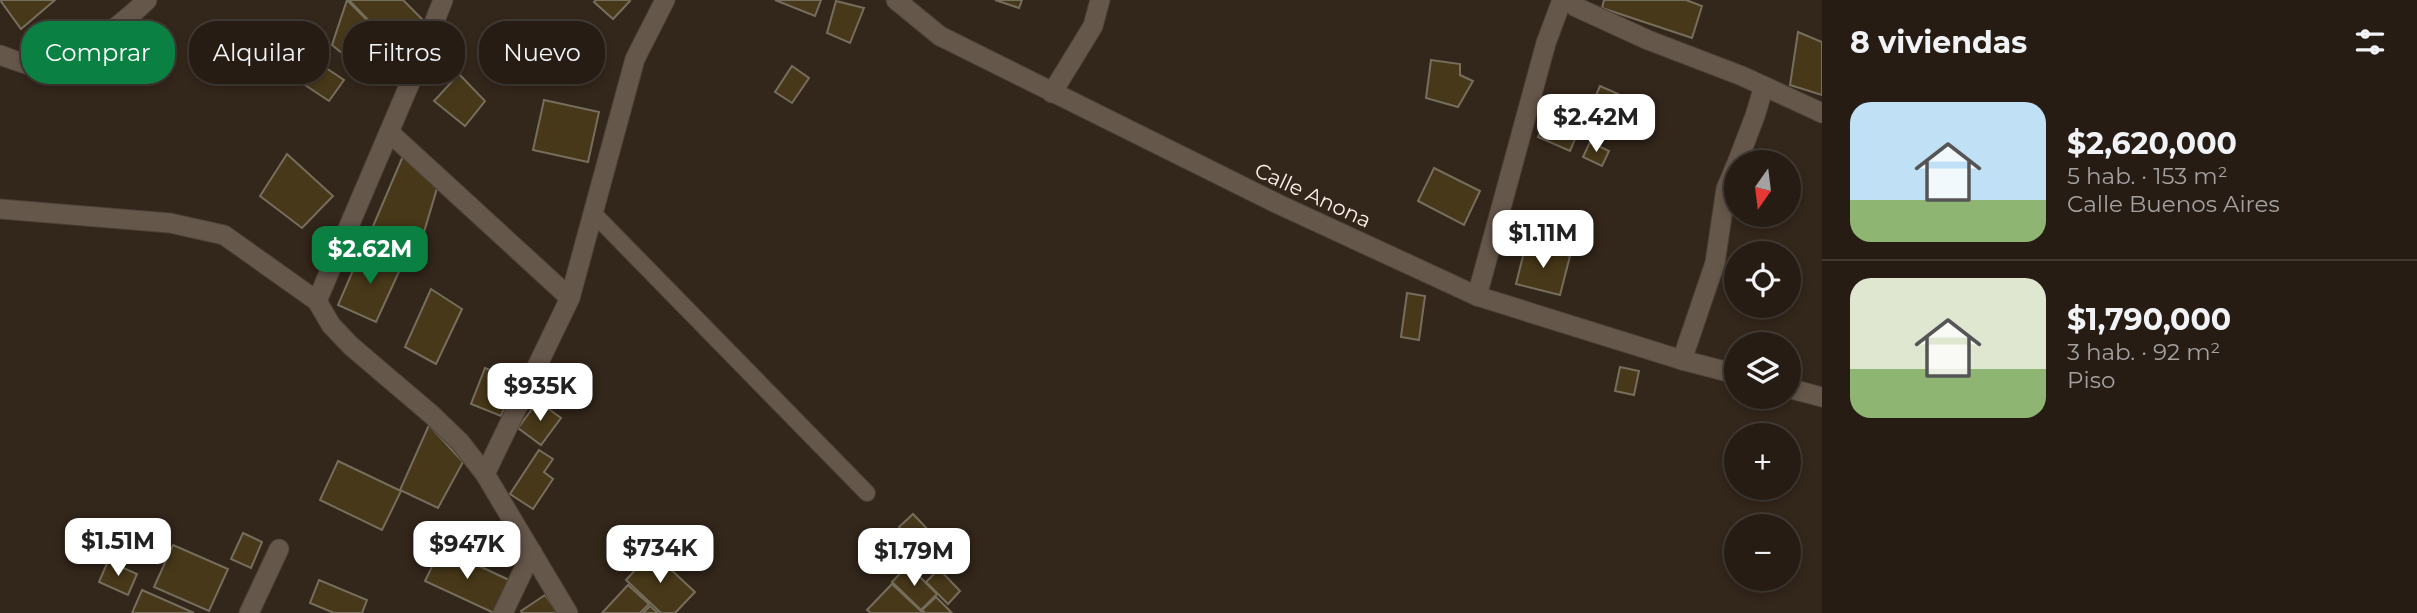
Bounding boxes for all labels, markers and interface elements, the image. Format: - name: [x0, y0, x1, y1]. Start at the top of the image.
- chip: Comprar: [21, 21, 175, 84]
- chip: Alquilar: [189, 21, 329, 84]
- chip: Filtros: [343, 21, 465, 84]
- chip: Nuevo: [479, 21, 605, 84]
- icon: filters: [2351, 23, 2389, 61]
- text: 8 viviendas: [1850, 24, 2027, 61]
- pin: $2.42M: [1539, 94, 1653, 154]
- text: $2.42M: [1553, 103, 1639, 131]
- text: $2,620,000: [2067, 125, 2237, 162]
- icon: home: [1906, 130, 1990, 214]
- north arrow: [1724, 150, 1801, 228]
- map controls: [1724, 150, 1801, 591]
- street label: Calle Anona: [1251, 157, 1375, 233]
- text: 5 hab. · 153 m²: [2067, 162, 2228, 190]
- text: Calle Buenos Aires: [2067, 190, 2280, 218]
- pin: $1.11M: [1486, 210, 1600, 270]
- text: $1.11M: [1508, 219, 1578, 247]
- pin: $2.62M: [313, 226, 427, 286]
- text: $2.62M: [328, 235, 412, 263]
- button: locate: [1724, 241, 1801, 318]
- text: $1,790,000: [2067, 301, 2231, 338]
- icon: home: [1906, 306, 1990, 390]
- button: layers: [1724, 332, 1801, 409]
- text: 3 hab. · 92 m²: [2067, 338, 2220, 366]
- pin: $935K: [491, 364, 589, 423]
- text: Piso: [2067, 366, 2115, 394]
- text: $935K: [504, 372, 576, 400]
- button: +: [1724, 423, 1801, 500]
- button: −: [1724, 514, 1801, 591]
- pin: $1.51M: [61, 518, 175, 578]
- pin: $947K: [418, 522, 516, 581]
- pin: $734K: [611, 526, 709, 585]
- text: $1.51M: [81, 527, 155, 555]
- pin: $1.79M: [857, 528, 971, 588]
- text: $947K: [429, 530, 505, 558]
- text: $734K: [622, 534, 698, 562]
- text: $1.79M: [874, 537, 954, 565]

